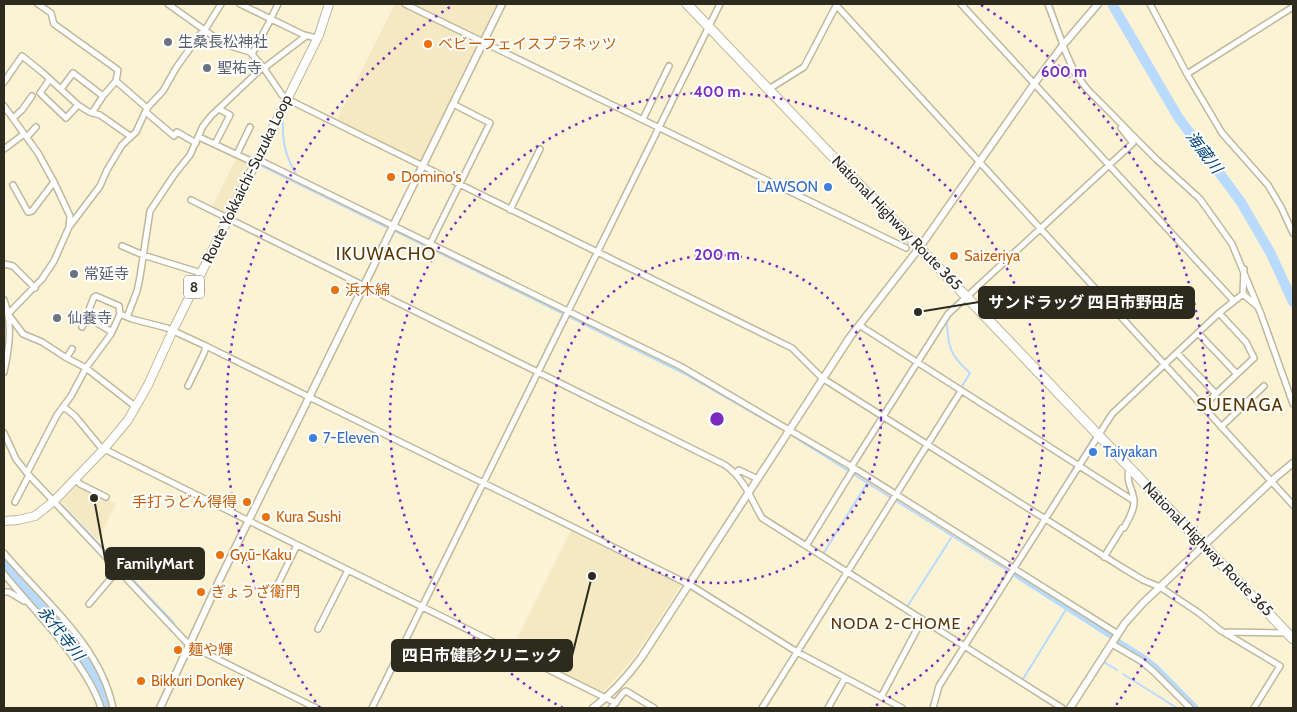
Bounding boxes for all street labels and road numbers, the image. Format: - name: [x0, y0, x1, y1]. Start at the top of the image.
- street label: Route Yokkaichi-Suzuka Loop: [198, 92, 296, 266]
- street label: National Highway Route 365: [828, 152, 966, 294]
- road number: 8: [184, 276, 204, 298]
- street label: National Highway Route 365: [1139, 478, 1277, 620]

